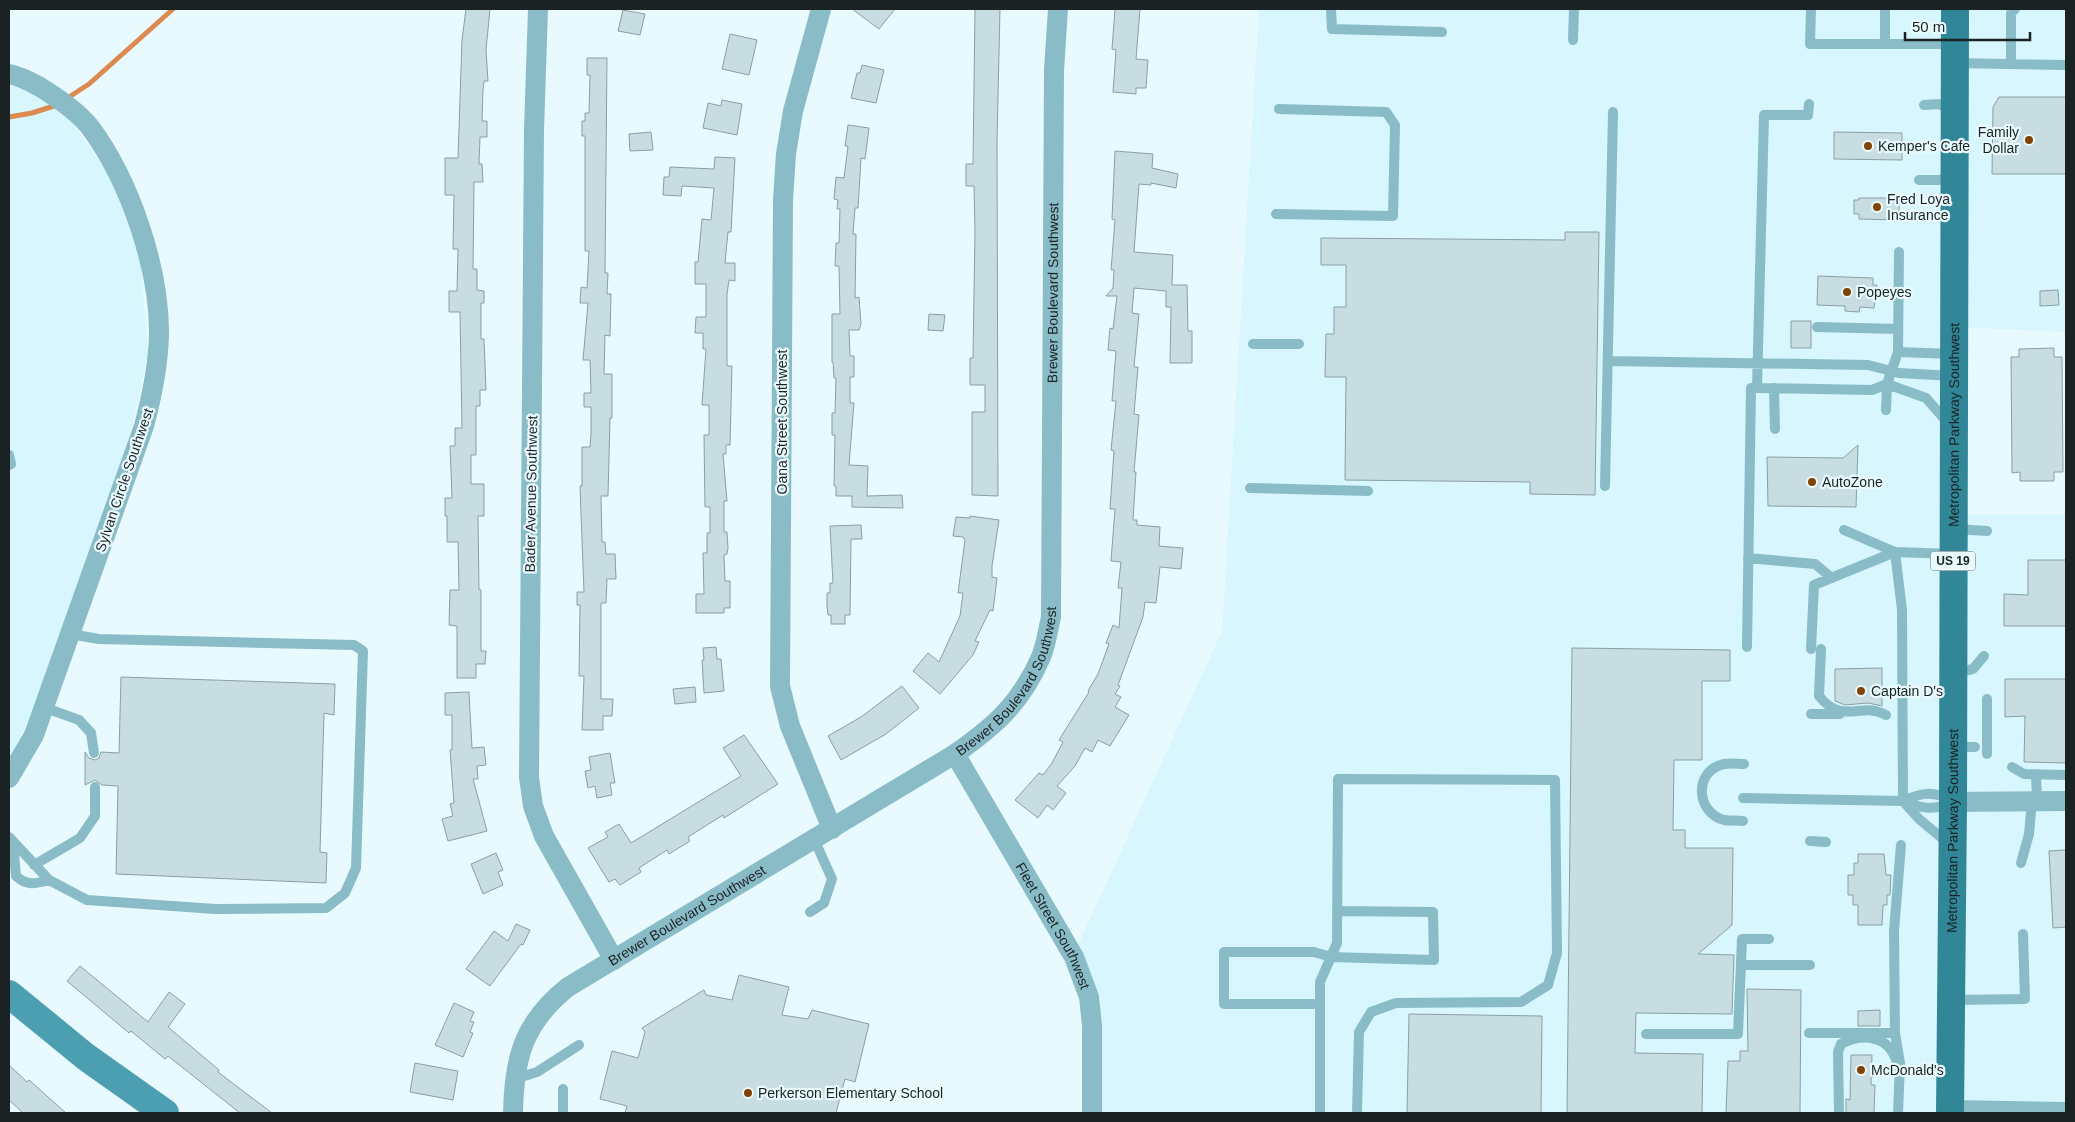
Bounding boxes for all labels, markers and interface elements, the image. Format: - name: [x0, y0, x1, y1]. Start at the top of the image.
- scale bar: [1905, 10, 2030, 42]
- text: 50 m: [1912, 18, 1945, 35]
- place label: Family Dollar: [1978, 124, 2019, 156]
- marker: Family Dollar: [2023, 134, 2035, 146]
- place label: Kemper's Cafe: [1878, 138, 1970, 154]
- marker: Kemper's Cafe: [1862, 140, 1874, 152]
- place label: Fred Loya Insurance: [1887, 191, 1950, 223]
- marker: Fred Loya Insurance: [1871, 201, 1883, 213]
- street label: Brewer Boulevard Southwest: [1044, 202, 1061, 383]
- place label: Popeyes: [1857, 284, 1911, 300]
- marker: Popeyes: [1841, 286, 1853, 298]
- street label: Metropolitan Parkway Southwest: [1946, 323, 1962, 527]
- street label: Oana Street Southwest: [774, 350, 790, 494]
- street label: Sylvan Circle Southwest: [92, 406, 156, 554]
- street label: Bader Avenue Southwest: [522, 415, 540, 573]
- place label: AutoZone: [1822, 474, 1883, 490]
- marker: AutoZone: [1806, 476, 1818, 488]
- road number: US 19: [1930, 552, 1976, 570]
- street label: Brewer Boulevard Southwest: [953, 606, 1059, 759]
- place label: Captain D's: [1871, 683, 1943, 699]
- marker: Captain D's: [1855, 685, 1867, 697]
- street label: Metropolitan Parkway Southwest: [1944, 729, 1961, 933]
- street label: Fleet Street Southwest: [1012, 860, 1093, 991]
- street label: Brewer Boulevard Southwest: [605, 862, 768, 969]
- place label: McDonald's: [1871, 1062, 1944, 1078]
- marker: McDonald's: [1855, 1064, 1867, 1076]
- place label: Perkerson Elementary School: [758, 1085, 943, 1101]
- marker: Perkerson Elementary School: [742, 1087, 754, 1099]

